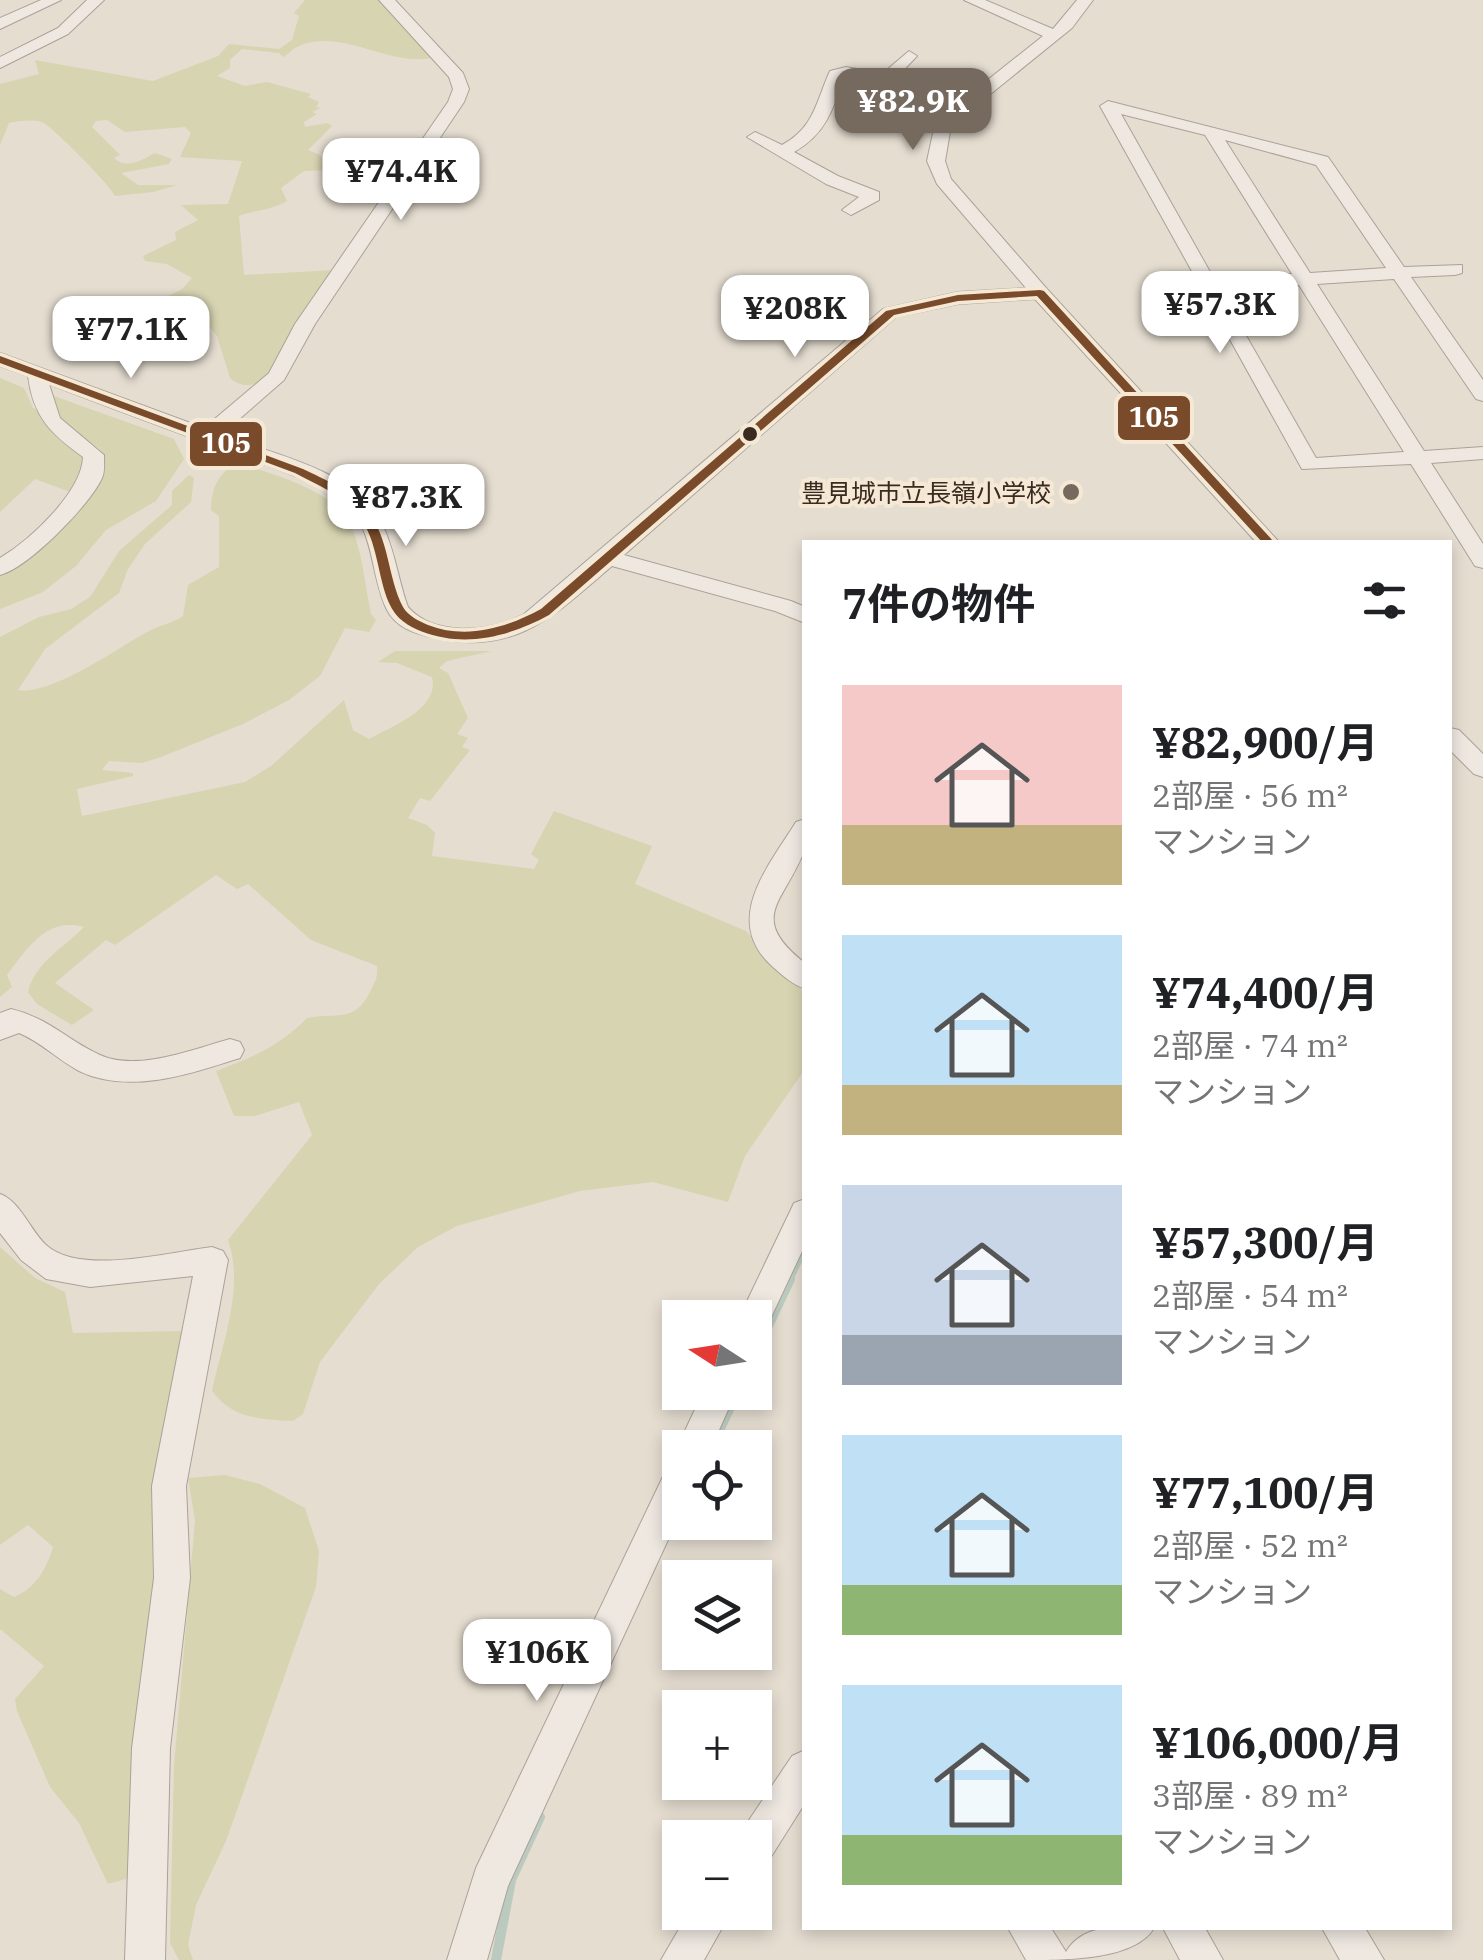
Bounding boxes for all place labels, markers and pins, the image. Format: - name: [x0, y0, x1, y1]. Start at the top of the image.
- pin: ¥82.9K: [832, 68, 994, 153]
- pin: ¥74.4K: [320, 138, 482, 223]
- pin: ¥57.3K: [1139, 271, 1301, 356]
- pin: ¥208K: [725, 275, 865, 360]
- pin: ¥77.1K: [50, 296, 212, 381]
- unlabelled marker: [740, 424, 760, 444]
- pin: ¥87.3K: [325, 464, 487, 549]
- place label: 豊見城市立長嶺小学校: [801, 476, 1051, 509]
- marker: 豊見城市立長嶺小学校: [1060, 481, 1082, 503]
- pin: ¥106K: [467, 1619, 607, 1704]

